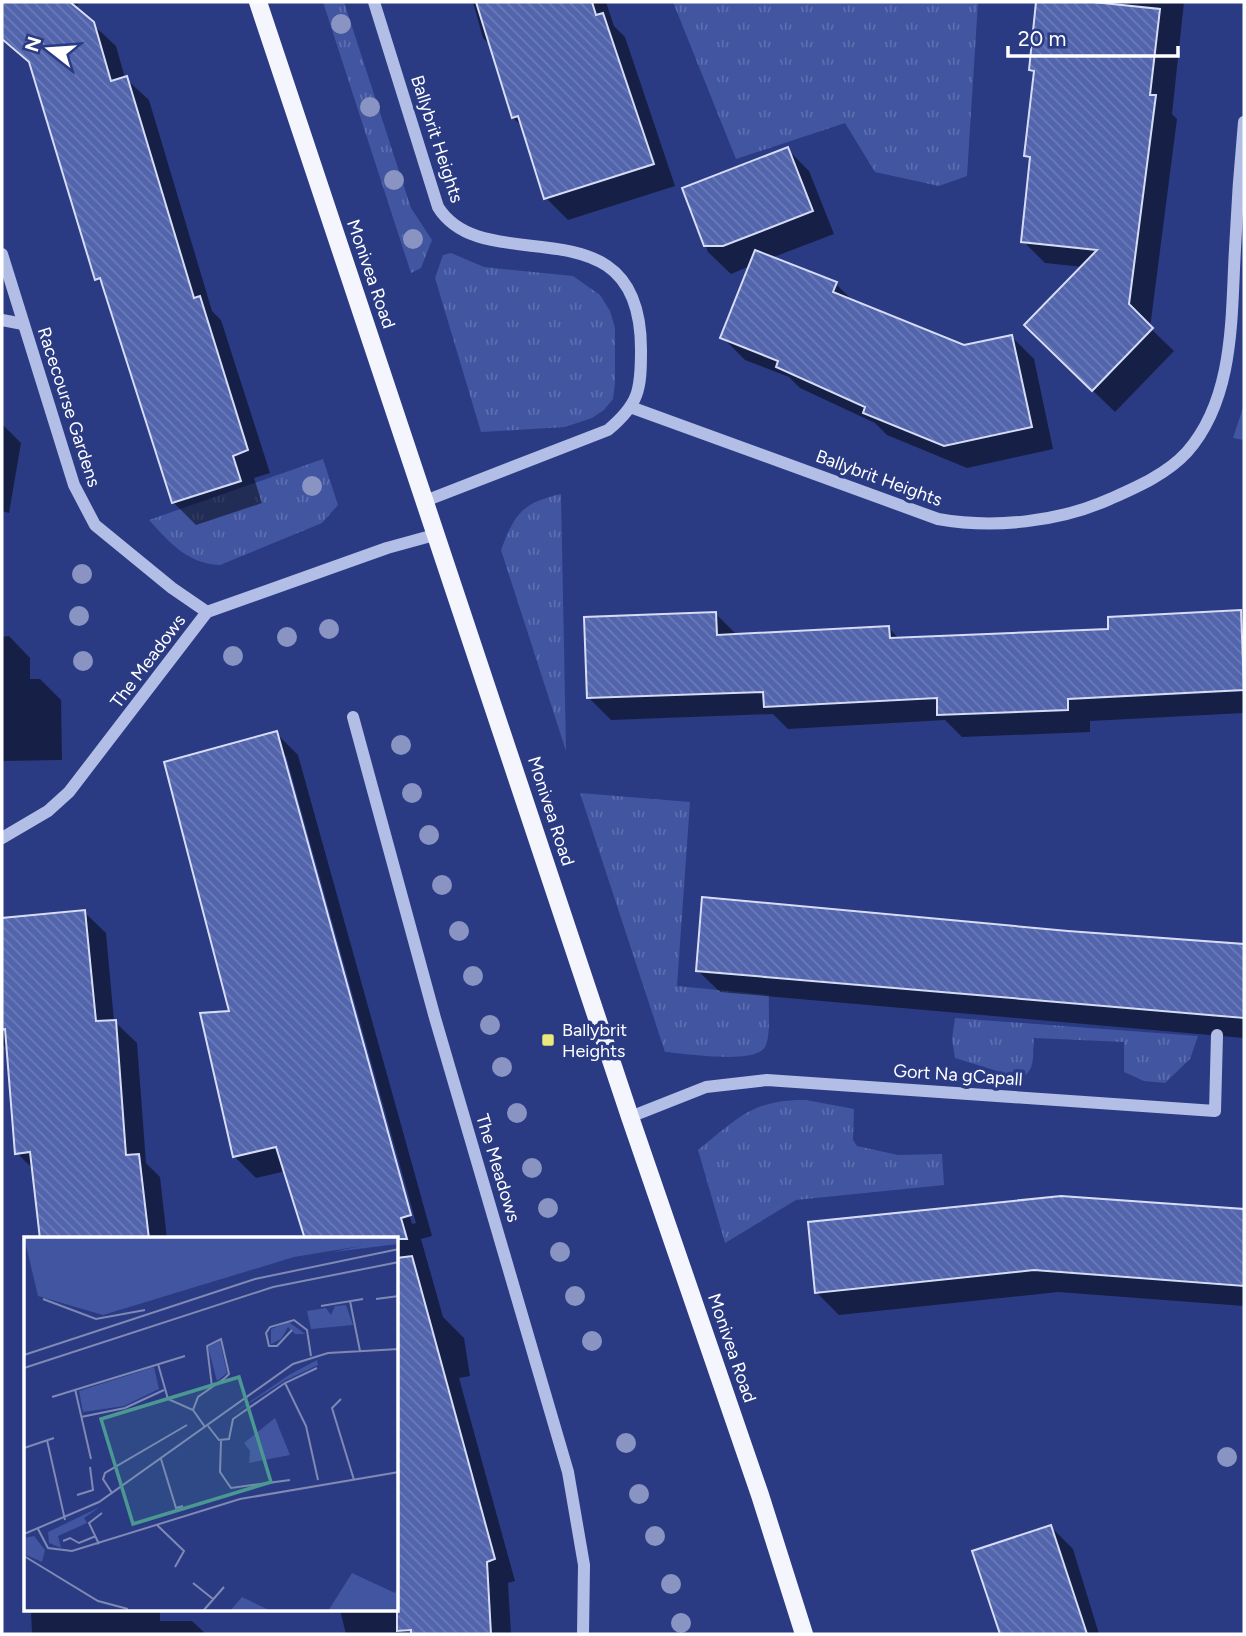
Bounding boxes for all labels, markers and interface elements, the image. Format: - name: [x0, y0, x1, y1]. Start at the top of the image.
- north arrow: [14, 14, 84, 84]
- scale bar: [1008, 14, 1178, 58]
- text: 20 m: [1018, 26, 1066, 51]
- text: N: [20, 34, 46, 55]
- street label: Ballybrit Heights: [406, 72, 468, 206]
- street label: Monivea Road: [342, 217, 400, 331]
- street label: Racecourse Gardens: [33, 324, 105, 490]
- street label: Ballybrit Heights: [813, 445, 945, 511]
- street label: The Meadows: [106, 610, 190, 712]
- street label: Monivea Road: [523, 753, 579, 869]
- place label: Ballybrit Heights: [562, 1019, 627, 1062]
- marker: Ballybrit Heights: [540, 1032, 556, 1048]
- street label: Gort Na gCapall: [893, 1060, 1023, 1090]
- street label: The Meadows: [471, 1111, 525, 1225]
- inset map: [24, 1237, 399, 1612]
- street label: Monivea Road: [703, 1291, 761, 1405]

